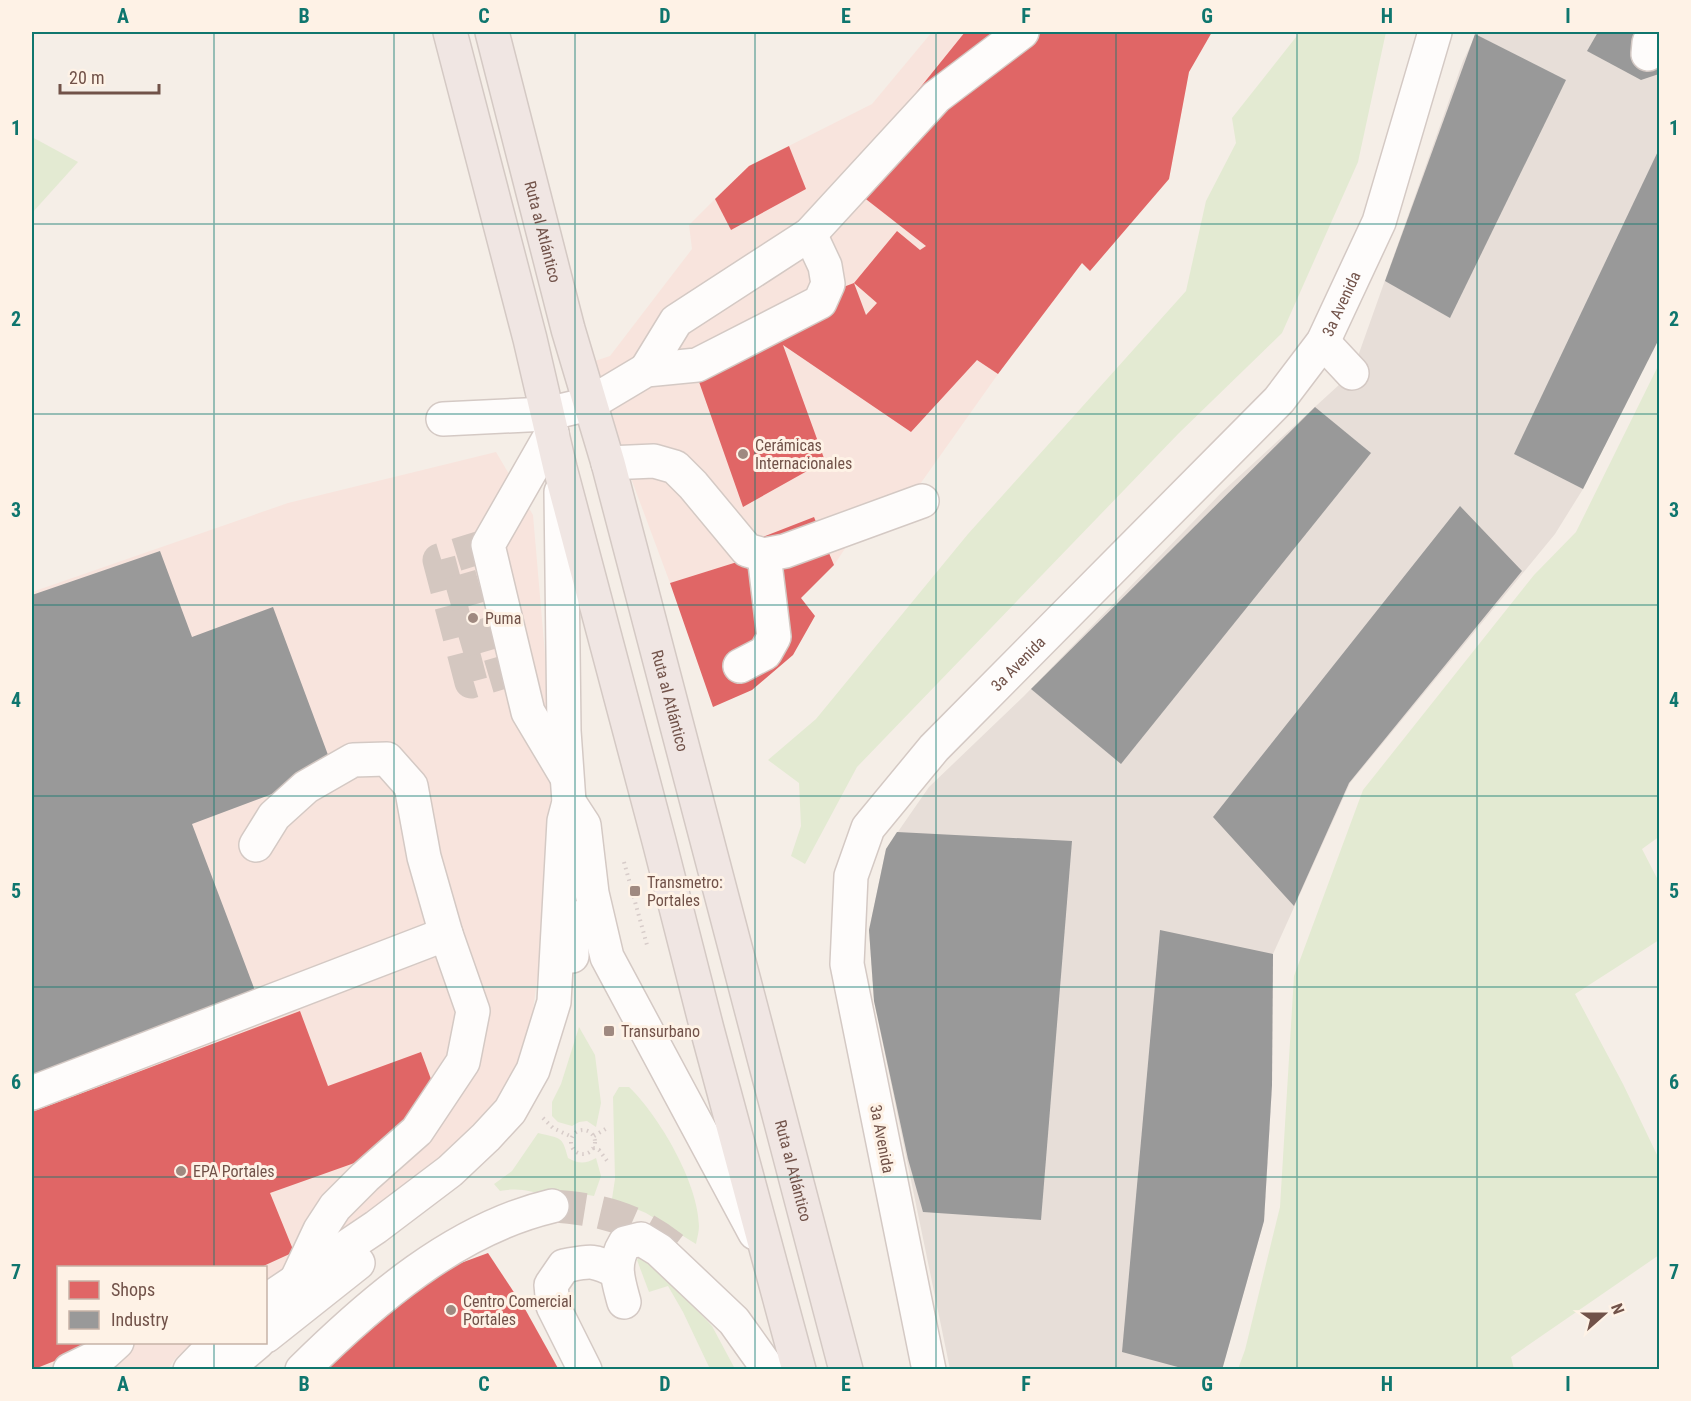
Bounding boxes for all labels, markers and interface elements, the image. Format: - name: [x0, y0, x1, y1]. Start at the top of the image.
- text: A: [117, 4, 129, 28]
- text: B: [298, 4, 310, 28]
- text: C: [478, 4, 490, 28]
- text: D: [659, 4, 671, 28]
- text: E: [841, 4, 851, 28]
- text: F: [1021, 4, 1031, 28]
- text: G: [1201, 4, 1213, 28]
- text: H: [1381, 4, 1393, 28]
- text: I: [1565, 4, 1571, 28]
- scale bar: [60, 57, 159, 95]
- text: 20 m: [69, 67, 104, 88]
- text: 1: [11, 116, 21, 140]
- text: 1: [1669, 116, 1679, 140]
- street label: Ruta al Atlántico: [521, 179, 565, 284]
- street label: 3a Avenida: [1318, 268, 1364, 339]
- text: 2: [11, 307, 21, 331]
- text: 2: [1669, 307, 1679, 331]
- place label: Cerámicas Internacionales: [755, 436, 852, 473]
- marker: Cerámicas Internacionales: [736, 447, 750, 461]
- text: 3: [11, 498, 21, 522]
- text: 3: [1669, 498, 1679, 522]
- place label: Puma: [485, 609, 521, 628]
- marker: Puma: [466, 611, 480, 625]
- street label: 3a Avenida: [987, 632, 1049, 695]
- street label: Ruta al Atlántico: [648, 648, 693, 753]
- text: 4: [11, 688, 21, 712]
- text: 4: [1669, 688, 1679, 712]
- place label: Transmetro: Portales: [647, 873, 723, 910]
- text: 5: [11, 879, 21, 903]
- text: 5: [1669, 879, 1679, 903]
- marker: Transmetro: Portales: [628, 884, 642, 898]
- place label: Transurbano: [621, 1022, 700, 1041]
- marker: Transurbano: [602, 1024, 616, 1038]
- text: 6: [11, 1070, 21, 1094]
- text: 6: [1669, 1070, 1679, 1094]
- street label: 3a Avenida: [866, 1103, 898, 1175]
- street label: Ruta al Atlántico: [771, 1118, 816, 1223]
- place label: EPA Portales: [193, 1162, 275, 1181]
- marker: EPA Portales: [174, 1164, 188, 1178]
- text: 7: [11, 1260, 21, 1284]
- text: 7: [1669, 1260, 1679, 1284]
- legend: [57, 1266, 267, 1344]
- text: Shops: [111, 1279, 155, 1300]
- north arrow: [1574, 1284, 1634, 1344]
- place label: Centro Comercial Portales: [463, 1292, 572, 1329]
- text: N: [1607, 1301, 1628, 1317]
- marker: Centro Comercial Portales: [444, 1303, 458, 1317]
- text: Industry: [111, 1309, 169, 1330]
- text: A: [117, 1372, 129, 1396]
- text: B: [298, 1372, 310, 1396]
- text: C: [478, 1372, 490, 1396]
- text: D: [659, 1372, 671, 1396]
- text: E: [841, 1372, 851, 1396]
- text: F: [1021, 1372, 1031, 1396]
- text: G: [1201, 1372, 1213, 1396]
- text: H: [1381, 1372, 1393, 1396]
- text: I: [1565, 1372, 1571, 1396]

